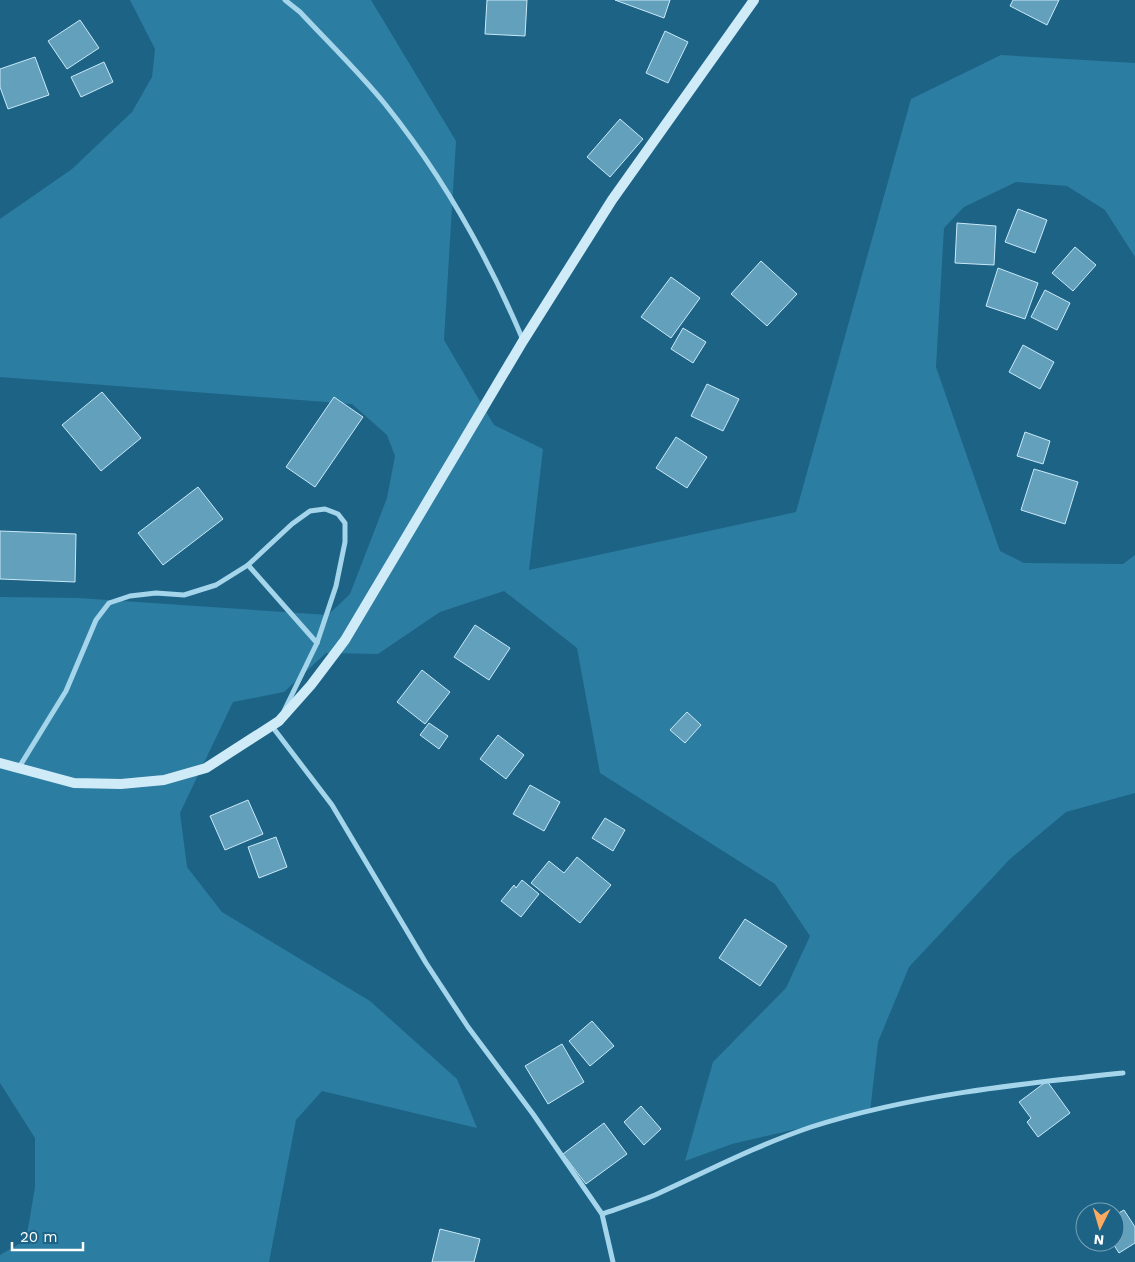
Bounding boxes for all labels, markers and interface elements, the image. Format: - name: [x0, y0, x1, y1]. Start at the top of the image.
- north arrow: [1075, 1202, 1125, 1252]
- scale bar: [12, 1220, 84, 1252]
- text: 20 m: [20, 1228, 58, 1246]
- text: N: [1093, 1232, 1105, 1248]

